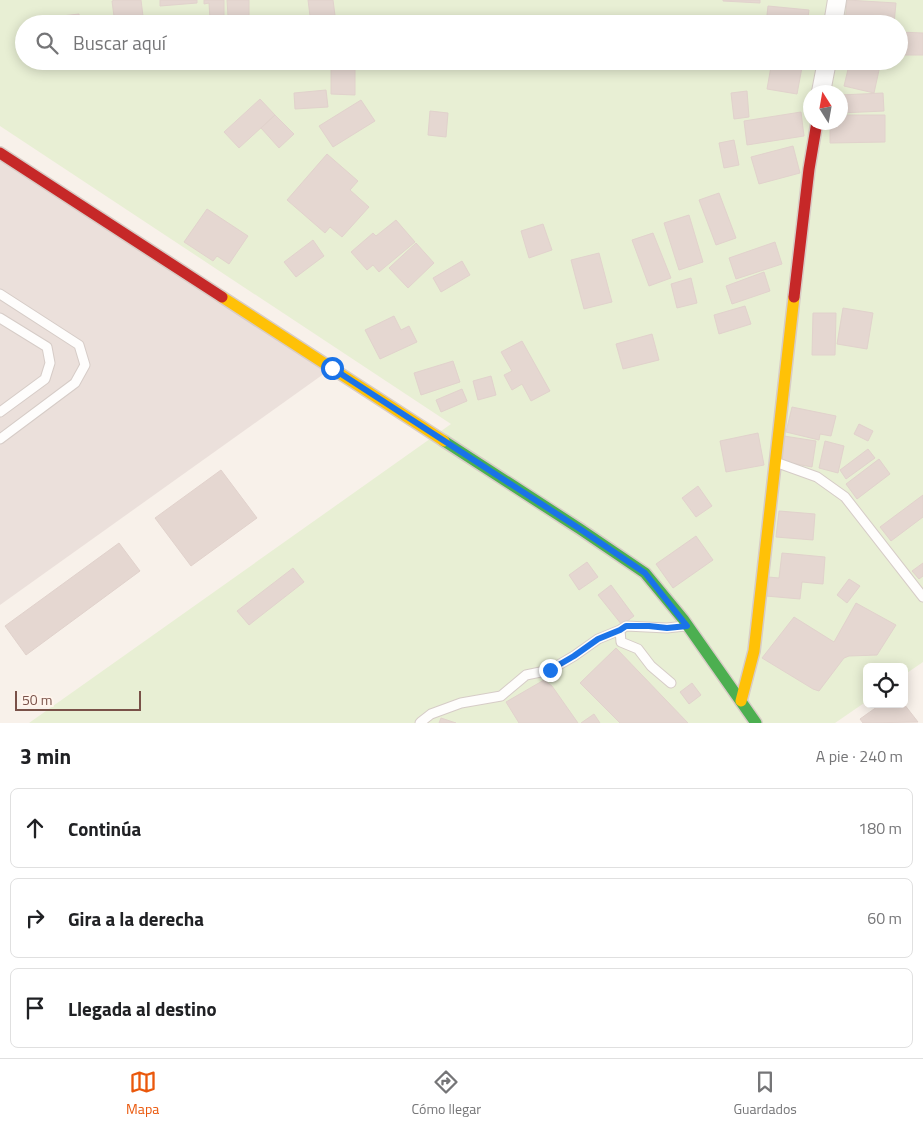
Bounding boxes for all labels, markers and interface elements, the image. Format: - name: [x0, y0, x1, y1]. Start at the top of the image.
- search box: [15, 15, 908, 70]
- text: Buscar aquí: [73, 28, 166, 57]
- icon: search: [33, 29, 61, 57]
- north arrow: [803, 85, 848, 130]
- route start: [321, 357, 344, 380]
- route end: [539, 659, 562, 682]
- map controls: [863, 663, 908, 708]
- button: locate: [863, 663, 908, 708]
- scale bar: [15, 688, 141, 711]
- text: 50 m: [22, 689, 52, 710]
- text: 3 min: [20, 740, 71, 772]
- text: A pie · 240 m: [816, 744, 903, 768]
- icon: ahead: [21, 814, 49, 842]
- text: Continúa: [68, 814, 141, 843]
- text: 180 m: [858, 816, 902, 840]
- icon: right: [21, 904, 49, 932]
- text: Gira a la derecha: [68, 904, 204, 933]
- text: 60 m: [867, 906, 902, 930]
- icon: arrive: [21, 994, 49, 1022]
- text: Llegada al destino: [68, 994, 217, 1023]
- tab: Mapa: [126, 1068, 159, 1119]
- tab: Cómo llegar: [412, 1068, 481, 1119]
- tab: Guardados: [733, 1068, 797, 1119]

